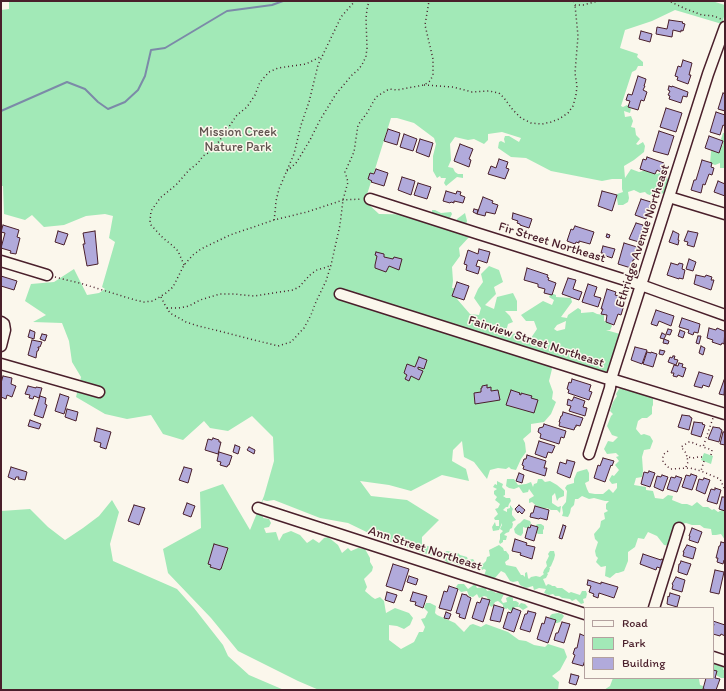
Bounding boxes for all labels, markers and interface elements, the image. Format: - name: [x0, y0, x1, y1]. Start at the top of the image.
- park label: Mission Creek Nature Park: [199, 125, 277, 156]
- street label: Ethridge Avenue Northeast: [612, 162, 674, 310]
- street label: Fir Street Northeast: [496, 219, 608, 267]
- street label: Fairview Street Northeast: [466, 313, 606, 371]
- street label: Ann Street Northeast: [366, 523, 484, 575]
- legend: [584, 607, 714, 679]
- text: Road: [622, 616, 648, 630]
- text: Park: [622, 636, 646, 650]
- text: Building: [622, 656, 665, 670]

